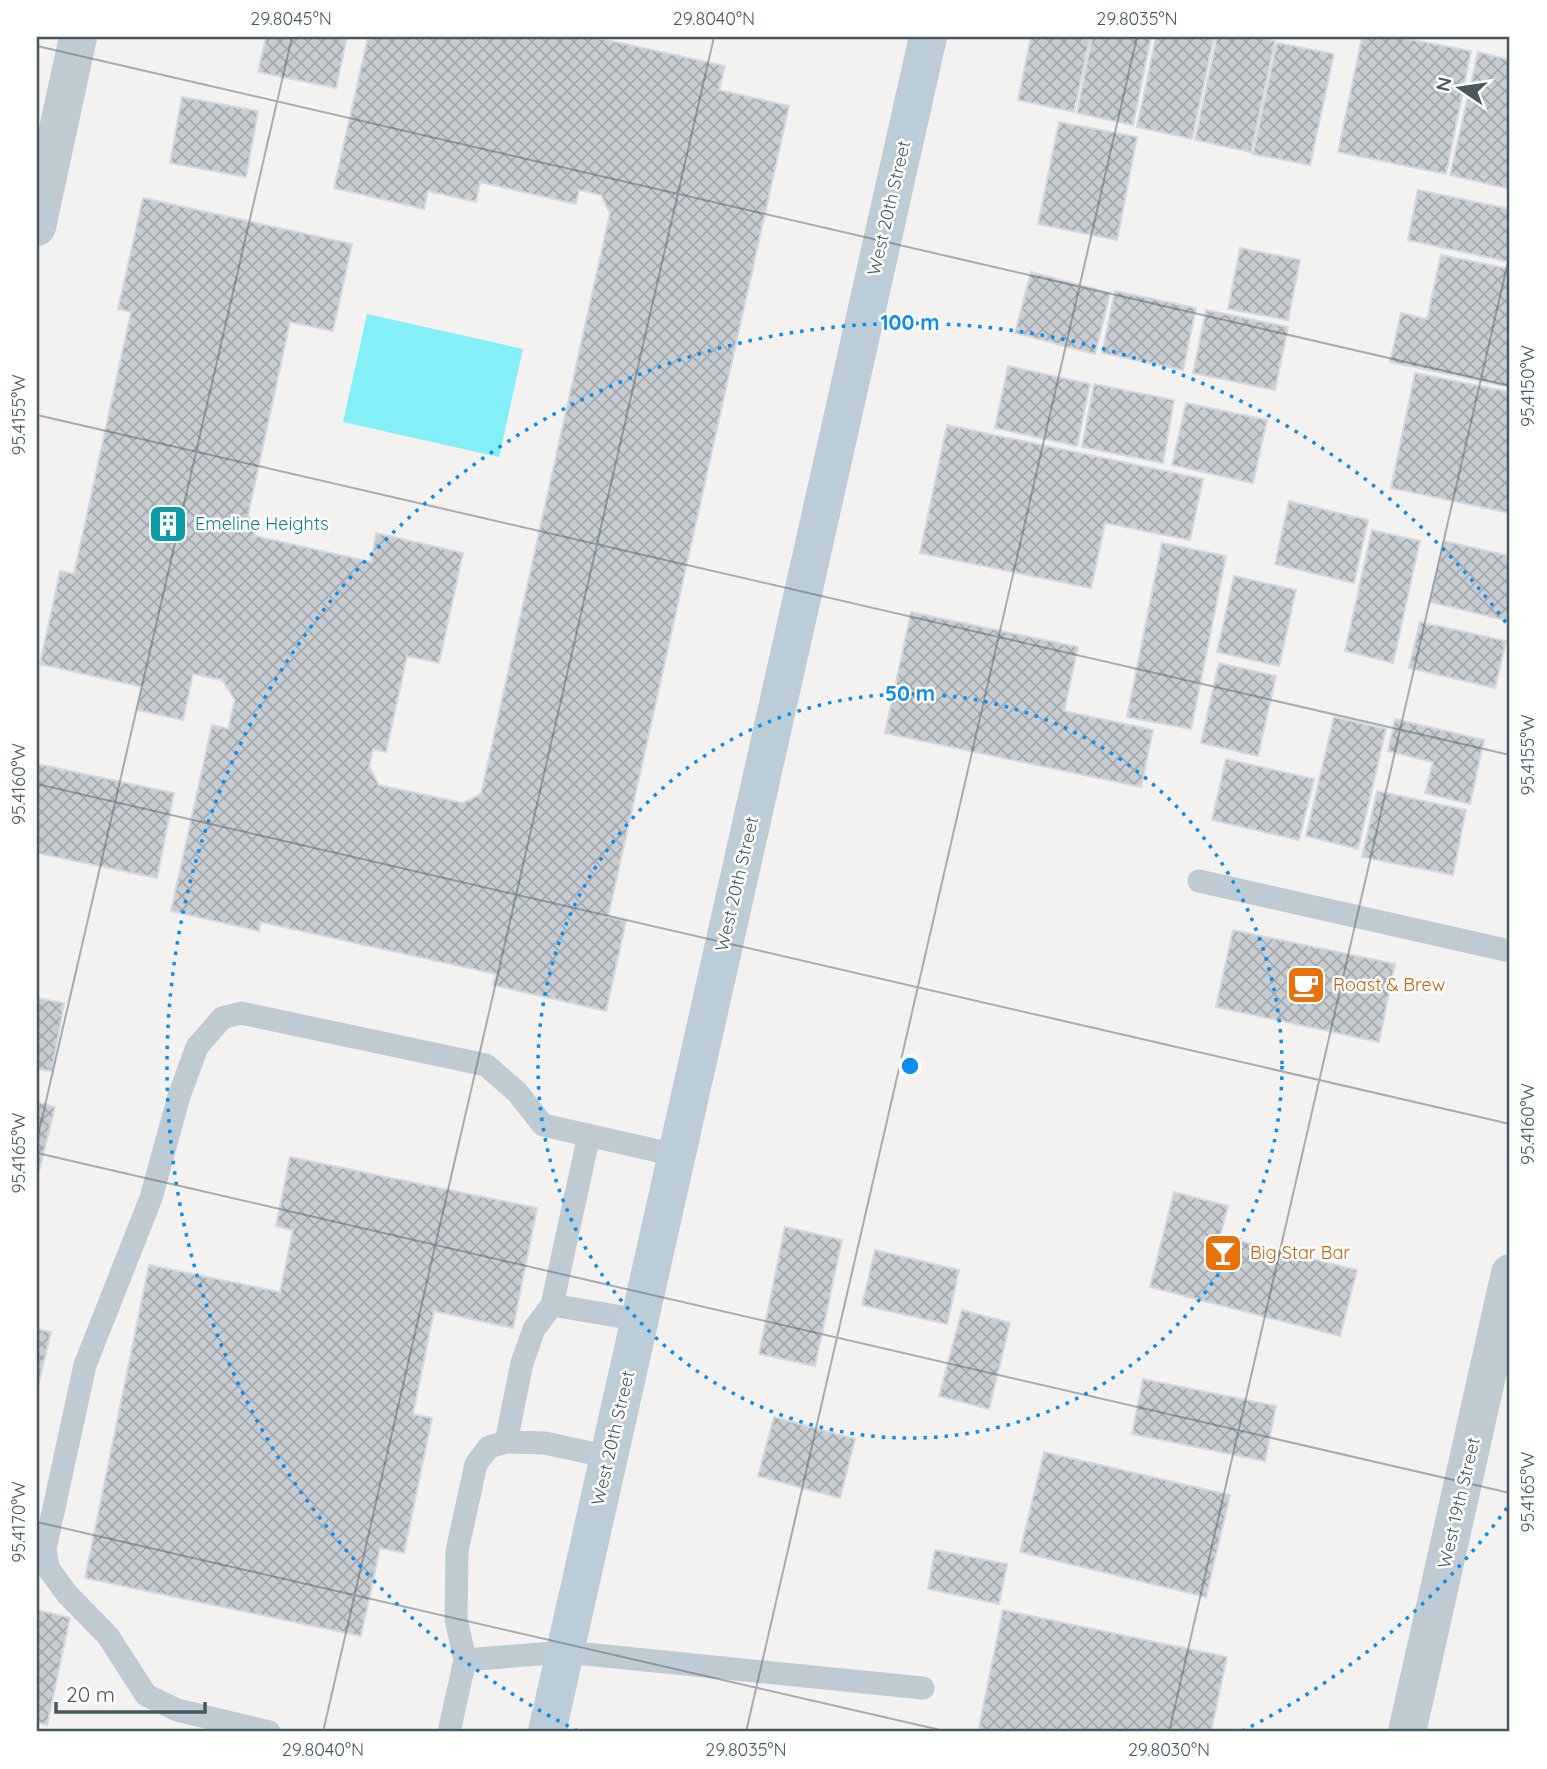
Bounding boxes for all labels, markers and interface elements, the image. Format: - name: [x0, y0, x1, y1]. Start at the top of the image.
- text: 29.8045°N: [250, 7, 332, 30]
- text: 29.8040°N: [673, 7, 755, 30]
- text: 29.8035°N: [1096, 7, 1178, 30]
- north arrow: [1424, 52, 1494, 122]
- text: N: [1430, 75, 1457, 94]
- street label: West 20th Street: [862, 138, 915, 278]
- text: 100 m: [880, 309, 940, 335]
- text: 95.4150°W: [1516, 345, 1539, 427]
- text: 95.4155°W: [7, 374, 30, 456]
- building icon: Emeline Heights: [147, 503, 189, 545]
- place label: Emeline Heights: [195, 512, 329, 535]
- text: 50 m: [885, 680, 935, 706]
- text: 95.4155°W: [1516, 714, 1539, 796]
- text: 95.4160°W: [7, 743, 30, 825]
- street label: West 20th Street: [710, 814, 763, 954]
- cafe icon: Roast & Brew: [1285, 964, 1327, 1006]
- place label: Roast & Brew: [1333, 973, 1445, 996]
- centre of rings: [898, 1054, 922, 1078]
- text: 95.4160°W: [1516, 1083, 1539, 1165]
- text: 95.4165°W: [7, 1113, 30, 1194]
- bar icon: Big Star Bar: [1202, 1232, 1244, 1274]
- place label: Big Star Bar: [1250, 1241, 1350, 1264]
- street label: West 20th Street: [586, 1368, 639, 1508]
- street label: West 19th Street: [1432, 1435, 1485, 1571]
- text: 95.4165°W: [1516, 1452, 1539, 1533]
- text: 95.4170°W: [7, 1481, 30, 1563]
- scale bar: [56, 1671, 205, 1715]
- text: 20 m: [66, 1681, 115, 1707]
- text: 29.8040°N: [282, 1738, 364, 1761]
- text: 29.8035°N: [705, 1738, 787, 1761]
- text: 29.8030°N: [1128, 1738, 1210, 1761]

